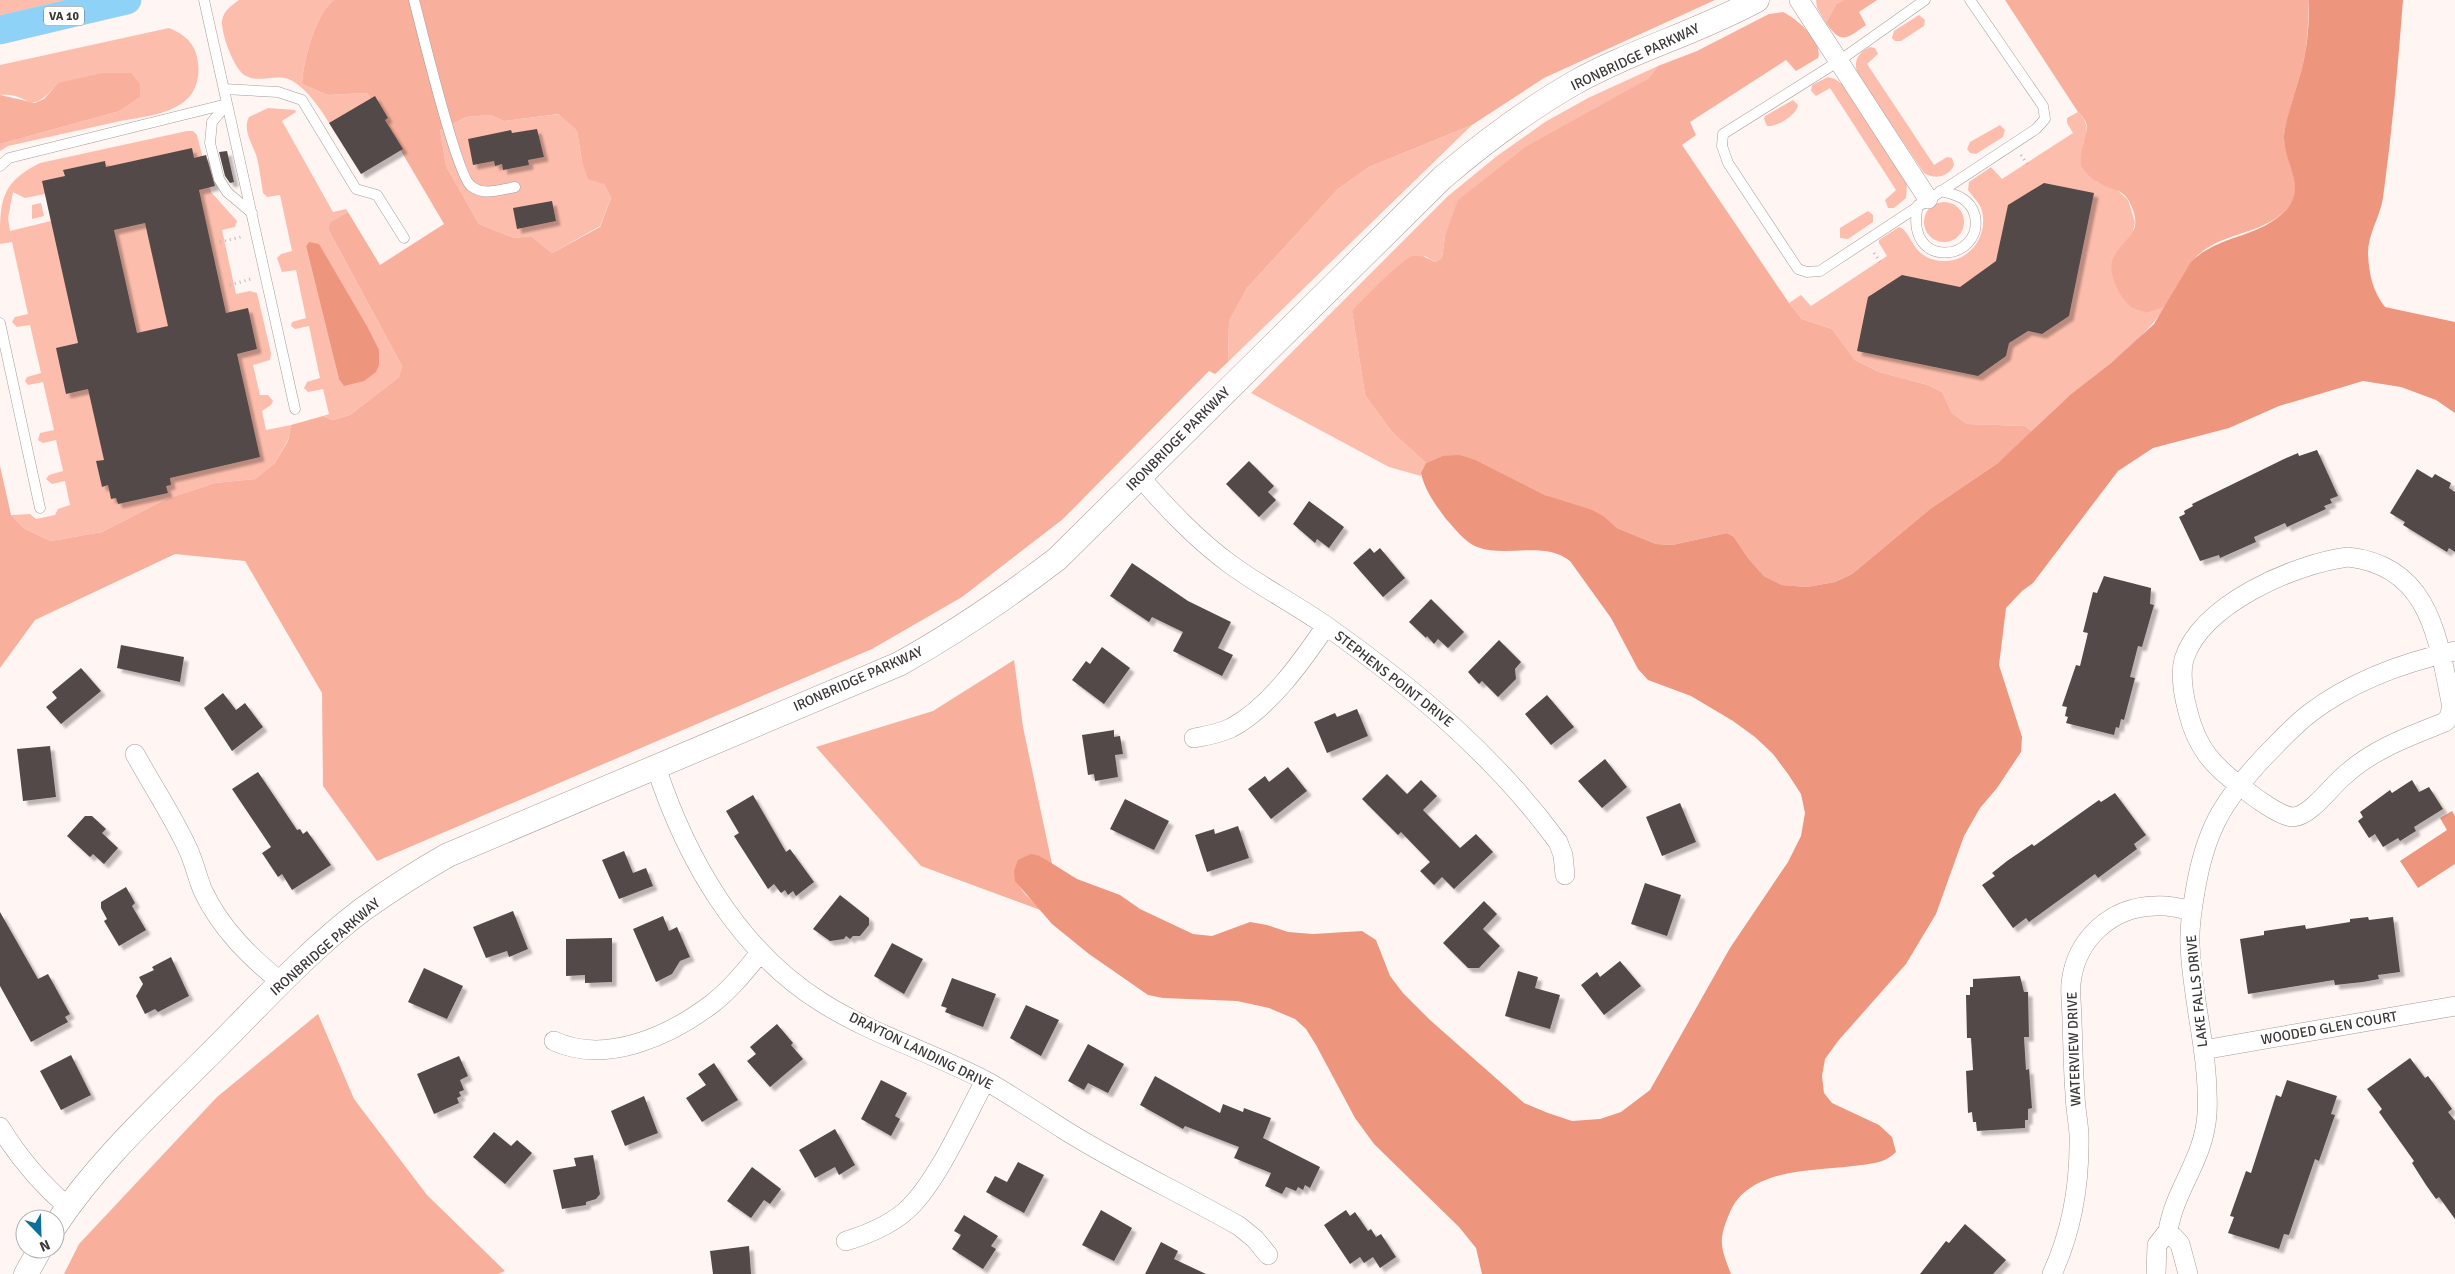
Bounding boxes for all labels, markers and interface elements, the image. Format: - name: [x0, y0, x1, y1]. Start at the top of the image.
- road number: VA 10: [44, 7, 84, 26]
- street label: IRONBRIDGE PARKWAY: [1568, 20, 1702, 94]
- street label: IRONBRIDGE PARKWAY: [1123, 384, 1233, 494]
- street label: STEPHENS POINT DRIVE: [1331, 627, 1457, 731]
- street label: IRONBRIDGE PARKWAY: [791, 643, 925, 715]
- street label: IRONBRIDGE PARKWAY: [267, 895, 383, 999]
- street label: LAKE FALLS DRIVE: [2183, 934, 2211, 1048]
- street label: WATERVIEW DRIVE: [2063, 991, 2084, 1107]
- street label: WOODED GLEN COURT: [2260, 1008, 2399, 1048]
- street label: DRAYTON LANDING DRIVE: [846, 1009, 996, 1093]
- north arrow: [15, 1209, 65, 1259]
- text: N: [37, 1236, 53, 1255]

